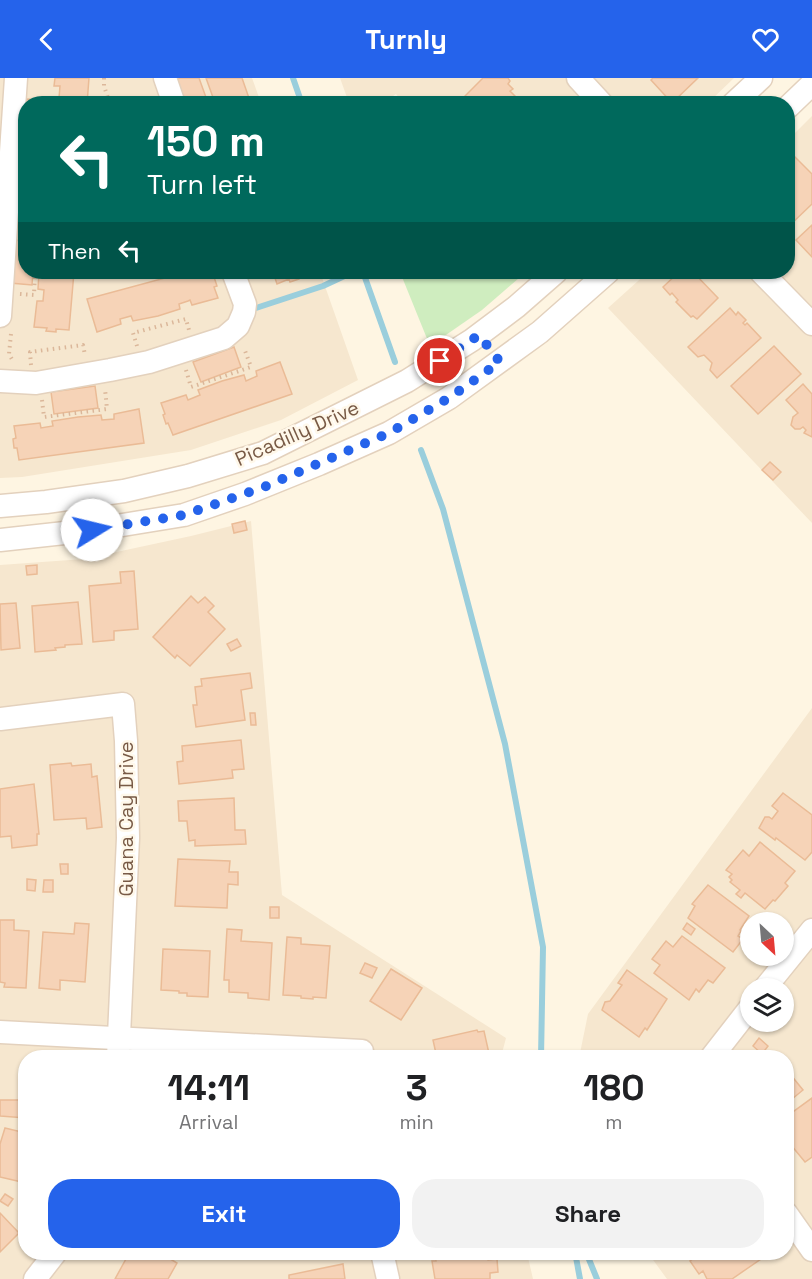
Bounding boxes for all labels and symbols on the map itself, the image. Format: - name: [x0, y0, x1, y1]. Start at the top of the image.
- pin: [414, 335, 465, 386]
- street label: Picadilly Drive: [231, 394, 363, 472]
- position arrow: [60, 498, 124, 562]
- street label: Guana Cay Drive: [113, 741, 139, 897]
- north arrow: [740, 912, 794, 966]

